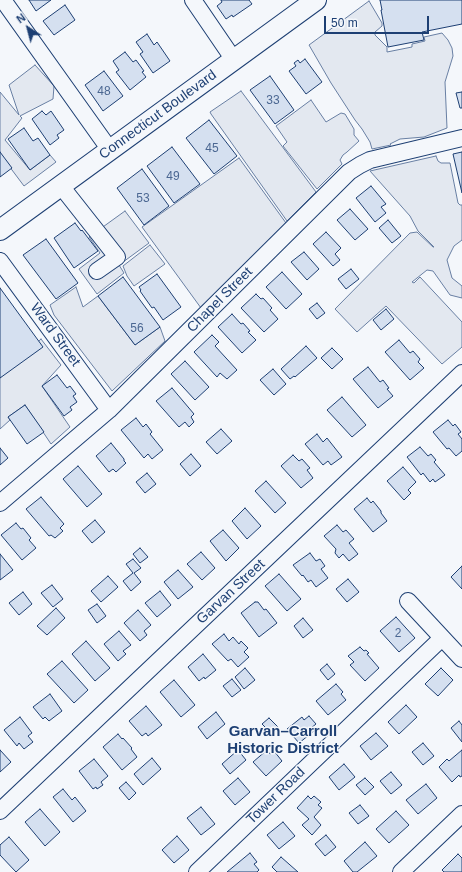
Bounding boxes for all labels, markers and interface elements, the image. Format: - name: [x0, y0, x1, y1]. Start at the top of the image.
- north arrow: [8, 8, 48, 48]
- scale bar: [326, 8, 431, 34]
- text: N: [14, 11, 28, 25]
- text: 50 m: [331, 16, 358, 30]
- street label: Connecticut Boulevard: [96, 67, 220, 163]
- house number: 48: [97, 85, 111, 99]
- house number: 33: [266, 94, 280, 108]
- house number: 45: [205, 142, 219, 156]
- house number: 49: [166, 170, 180, 184]
- house number: 53: [136, 192, 150, 206]
- street label: Chapel Street: [184, 264, 256, 336]
- street label: Ward Street: [26, 300, 84, 370]
- house number: 56: [130, 322, 144, 336]
- street label: Garvan Street: [193, 556, 269, 628]
- house number: 2: [395, 627, 401, 641]
- district label: Garvan–Carroll Historic District: [227, 723, 339, 758]
- street label: Tower Road: [243, 764, 309, 828]

